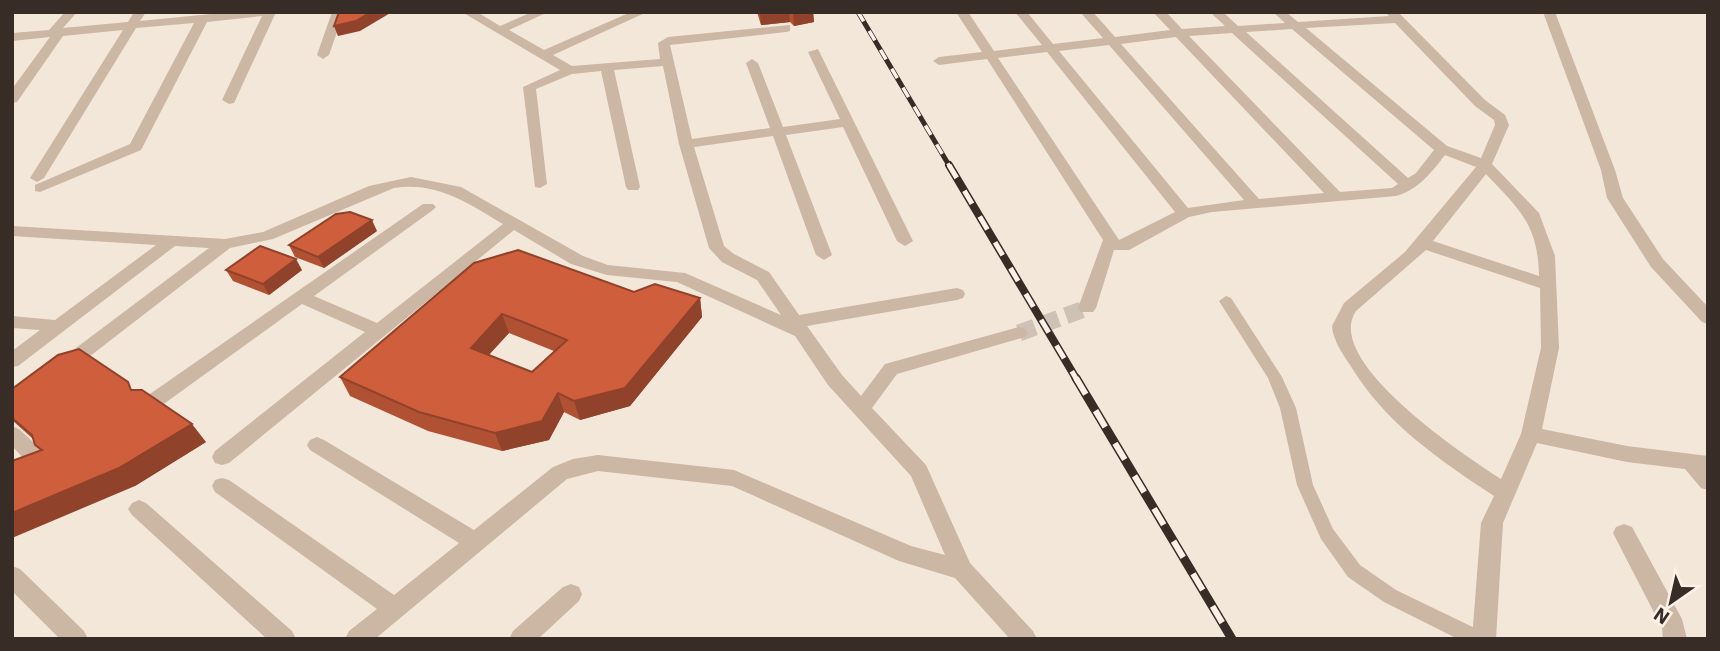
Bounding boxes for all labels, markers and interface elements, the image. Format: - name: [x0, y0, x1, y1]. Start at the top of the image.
- north arrow: [1636, 567, 1706, 637]
- text: N: [1649, 602, 1674, 630]

